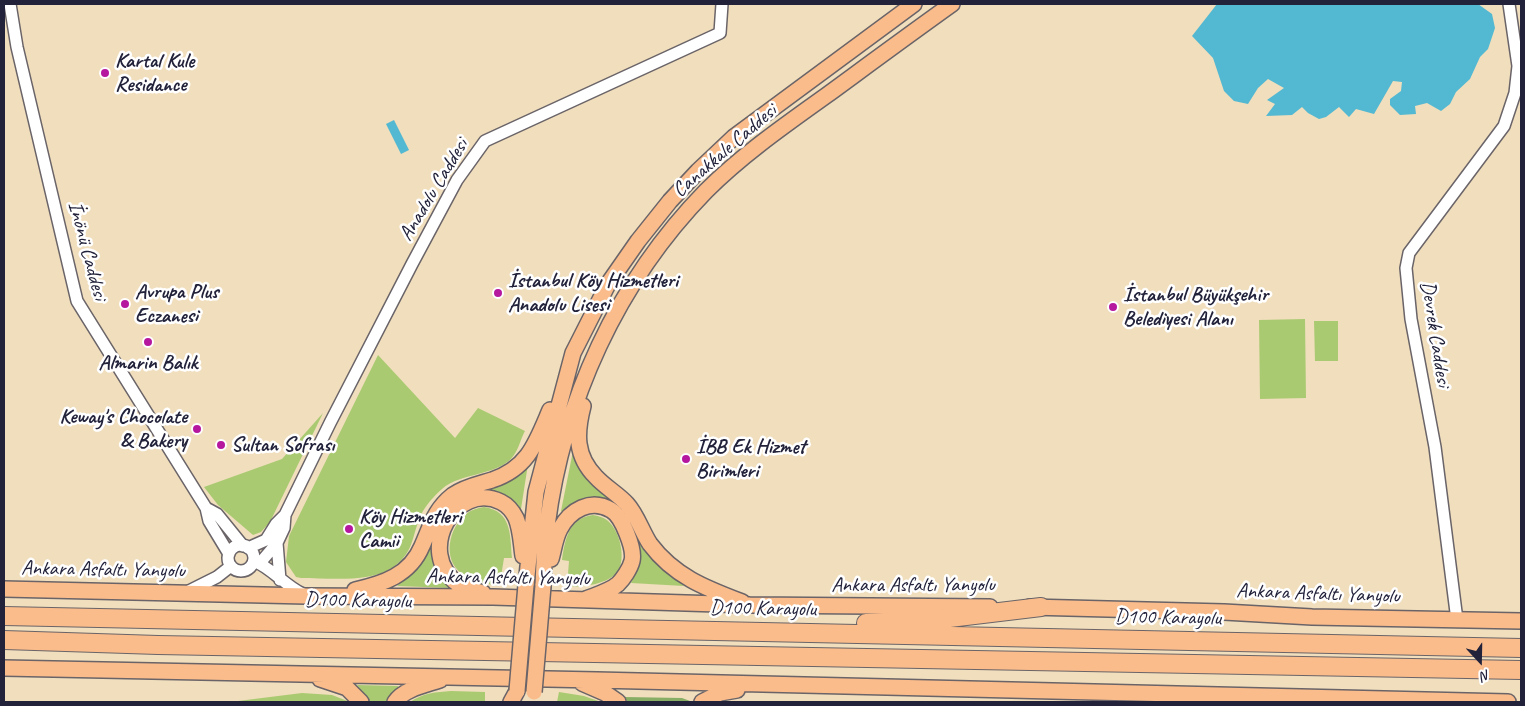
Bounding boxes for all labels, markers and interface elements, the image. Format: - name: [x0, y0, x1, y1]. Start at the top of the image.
- place label: Kartal Kule Residance: [115, 48, 194, 98]
- marker: Kartal Kule Residance: [99, 67, 111, 79]
- street label: Canakkale Caddesi: [668, 99, 782, 203]
- street label: Anadolu Caddesi: [394, 134, 474, 246]
- street label: İnönü Caddesi: [62, 199, 112, 303]
- place label: İstanbul Köy Hizmetleri Anadolu Lisesi: [508, 268, 678, 318]
- place label: Avrupa Plus Eczanesi: [135, 279, 218, 329]
- street label: Devrek Caddesi: [1414, 279, 1456, 389]
- place label: İstanbul Büyükşehir Belediyesi Alanı: [1123, 282, 1268, 332]
- marker: İstanbul Köy Hizmetleri Anadolu Lisesi: [492, 287, 504, 299]
- marker: Avrupa Plus Eczanesi: [119, 298, 131, 310]
- marker: İstanbul Büyükşehir Belediyesi Alanı: [1107, 301, 1119, 313]
- marker: Almarin Balık: [142, 336, 154, 348]
- place label: Almarin Balık: [99, 350, 197, 376]
- place label: Keway's Chocolate & Bakery: [59, 404, 187, 454]
- marker: Keway's Chocolate & Bakery: [191, 423, 203, 435]
- place label: Sultan Sofrası: [231, 432, 335, 458]
- place label: İBB Ek Hizmet Birimleri: [696, 434, 805, 484]
- marker: Sultan Sofrası: [215, 439, 227, 451]
- marker: İBB Ek Hizmet Birimleri: [680, 453, 692, 465]
- place label: Köy Hizmetleri Camii: [359, 504, 462, 554]
- marker: Köy Hizmetleri Camii: [343, 523, 355, 535]
- street label: Ankara Asfaltı Yanyolu: [21, 556, 185, 584]
- street label: Ankara Asfaltı Yanyolu: [426, 564, 590, 592]
- street label: Ankara Asfaltı Yanyolu: [831, 572, 995, 598]
- street label: Ankara Asfaltı Yanyolu: [1236, 579, 1400, 609]
- street label: D100 Karayolu: [305, 587, 411, 615]
- street label: D100 Karayolu: [710, 595, 816, 623]
- street label: D100 Karayolu: [1115, 604, 1221, 632]
- north arrow: [1455, 636, 1505, 686]
- text: N: [1478, 666, 1493, 685]

